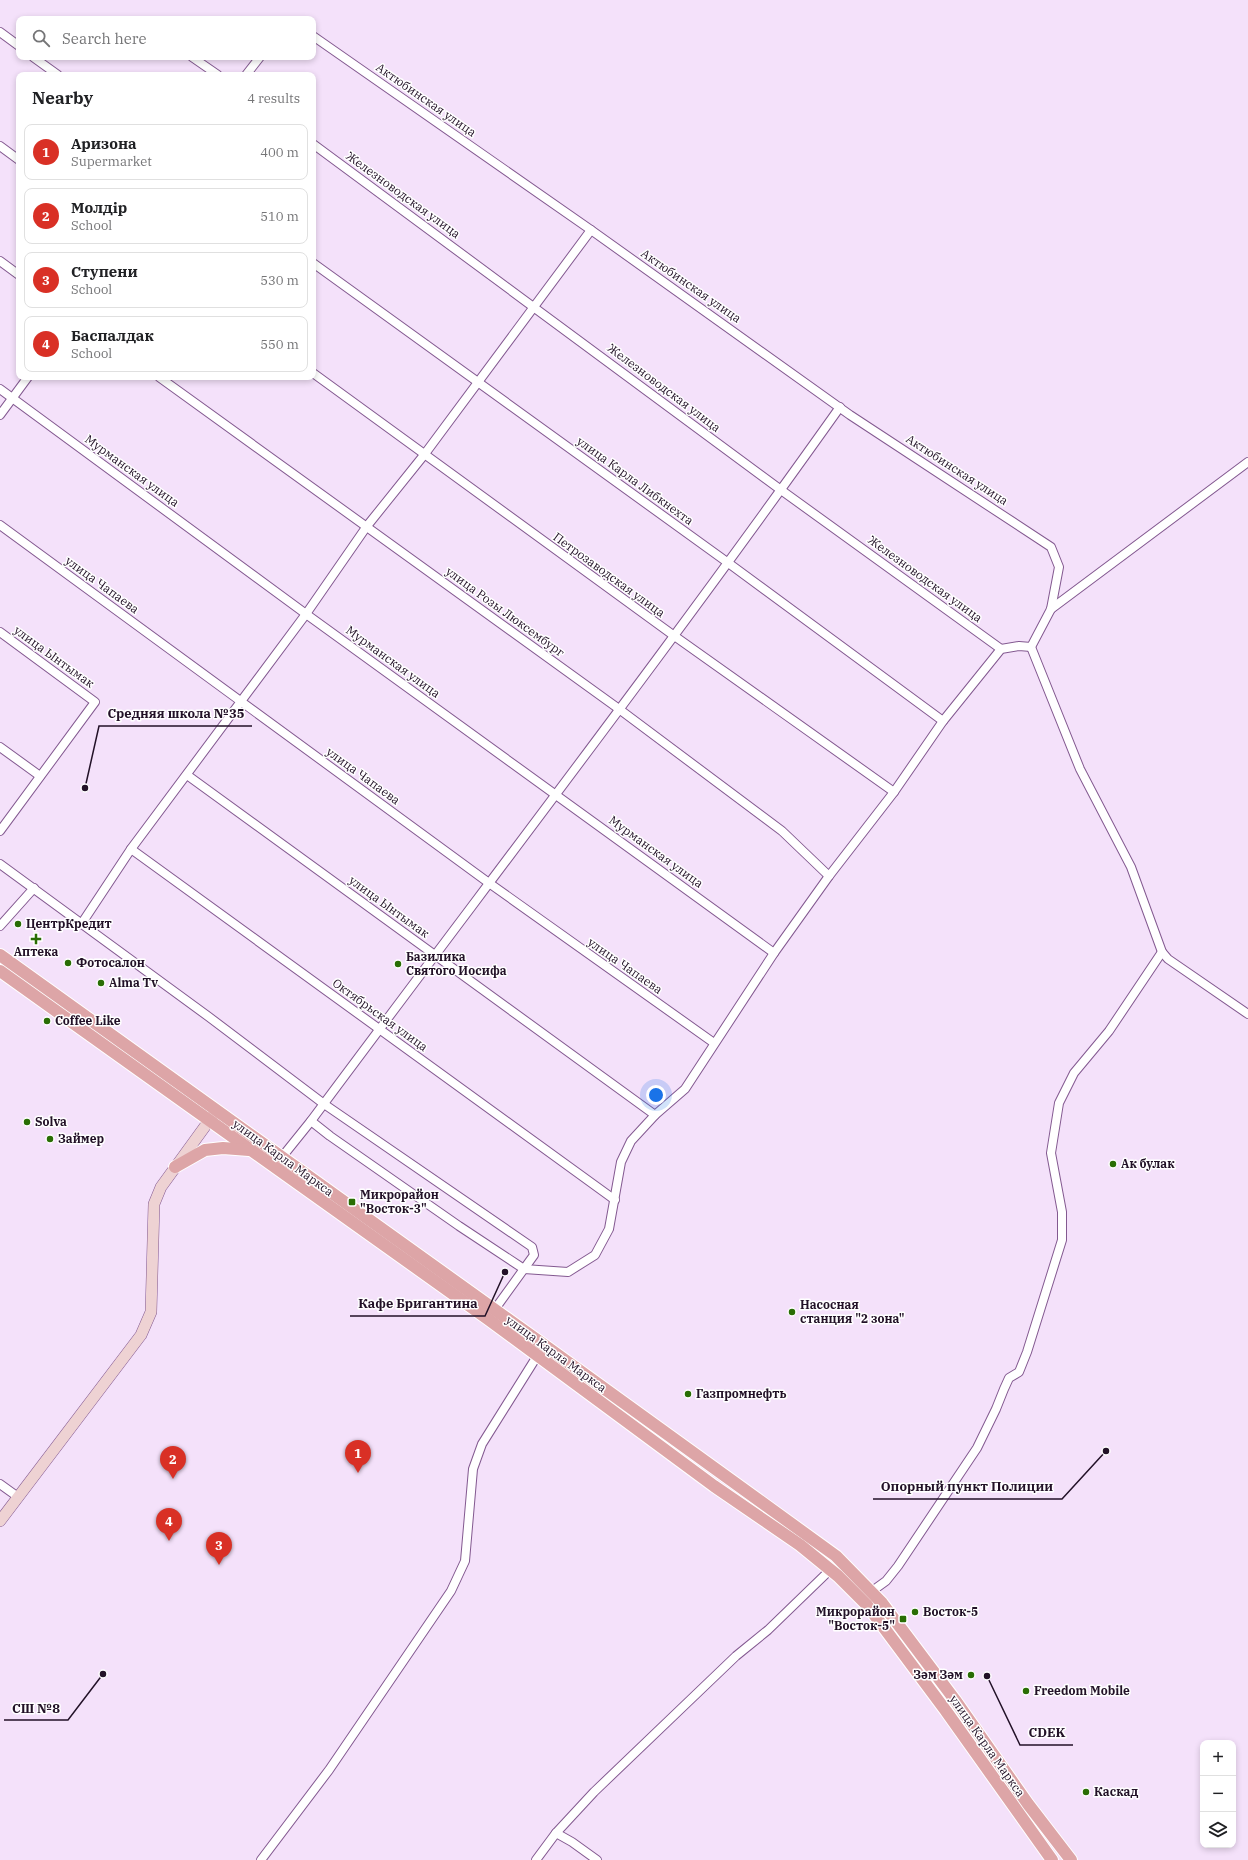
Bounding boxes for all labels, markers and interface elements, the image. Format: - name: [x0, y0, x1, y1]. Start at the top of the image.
- search box: [16, 16, 316, 60]
- icon: search: [30, 27, 52, 49]
- text: Search here: [62, 29, 147, 48]
- street label: Актюбинская улица: [373, 59, 480, 140]
- text: Nearby: [32, 87, 93, 109]
- text: 4 results: [247, 90, 300, 107]
- text: Аризона: [71, 134, 137, 153]
- text: 1: [42, 144, 50, 161]
- text: 400 m: [260, 144, 299, 161]
- street label: Железноводская улица: [343, 148, 464, 241]
- text: Supermarket: [71, 153, 152, 170]
- text: Молдiр: [71, 198, 127, 217]
- text: 2: [42, 208, 50, 225]
- text: 510 m: [260, 208, 299, 225]
- text: School: [71, 217, 112, 234]
- street label: Актюбинская улица: [638, 245, 745, 326]
- text: Ступени: [71, 262, 138, 281]
- text: 3: [42, 272, 50, 289]
- text: 530 m: [260, 272, 299, 289]
- text: School: [71, 281, 112, 298]
- text: Баспалдак: [71, 326, 154, 345]
- text: 4: [42, 336, 50, 353]
- text: 550 m: [260, 336, 299, 353]
- street label: Железноводская улица: [605, 340, 724, 435]
- text: School: [71, 345, 112, 362]
- street label: Мурманская улица: [82, 431, 183, 510]
- street label: Актюбинская улица: [903, 431, 1012, 508]
- street label: улица Карла Либкнехта: [574, 433, 697, 528]
- street label: Петрозаводская улица: [550, 529, 668, 620]
- street label: Железноводская улица: [865, 532, 986, 625]
- street label: улица Чапаева: [62, 553, 143, 617]
- street label: улица Розы Люксембург: [443, 563, 568, 660]
- street label: улица Ынтымак: [11, 622, 97, 691]
- street label: Мурманская улица: [343, 622, 444, 701]
- callout: Средняя школа №35: [99, 701, 252, 726]
- text: Средняя школа №35: [108, 705, 245, 722]
- street label: улица Чапаева: [323, 744, 404, 808]
- street label: Мурманская улица: [606, 812, 707, 891]
- street label: улица Ынтымак: [346, 872, 432, 941]
- place label: ЦентрКредит: [26, 916, 112, 931]
- marker: ЦентрКредит: [13, 919, 23, 929]
- marker: Аптека: [31, 934, 41, 944]
- street label: улица Чапаева: [585, 934, 666, 997]
- place label: Аптека: [14, 944, 58, 959]
- place label: Базилика Святого Иосифа: [406, 949, 507, 978]
- place label: Фотосалон: [76, 955, 145, 970]
- marker: Фотосалон: [63, 958, 73, 968]
- marker: Базилика Святого Иосифа: [393, 959, 403, 969]
- place label: Alma Tv: [109, 975, 158, 990]
- street label: Октябрьская улица: [330, 975, 431, 1055]
- marker: Alma Tv: [96, 978, 106, 988]
- place label: Coffee Like: [55, 1013, 121, 1028]
- marker: Coffee Like: [42, 1016, 52, 1026]
- your location: [646, 1085, 666, 1105]
- place label: Solva: [35, 1114, 67, 1129]
- street label: улица Карла Маркса: [230, 1116, 337, 1199]
- marker: Solva: [22, 1117, 32, 1127]
- place label: Займер: [58, 1131, 104, 1146]
- marker: Займер: [45, 1134, 55, 1144]
- place label: Ак булак: [1121, 1156, 1175, 1171]
- marker: Ак булак: [1108, 1159, 1118, 1169]
- place label: Микрорайон "Восток-3": [360, 1187, 439, 1216]
- marker: Микрорайон "Восток-3": [347, 1197, 357, 1207]
- callout: Кафе Бригантина: [350, 1291, 485, 1316]
- text: Кафе Бригантина: [358, 1295, 478, 1312]
- place label: Насосная станция "2 зона": [800, 1297, 905, 1326]
- marker: Насосная станция "2 зона": [787, 1307, 797, 1317]
- street label: улица Карла Маркса: [503, 1312, 610, 1395]
- place label: Газпромнефть: [696, 1386, 787, 1401]
- marker: Газпромнефть: [683, 1389, 693, 1399]
- pin: 1: [345, 1440, 371, 1473]
- pin: 2: [160, 1446, 186, 1479]
- callout: Опорный пункт Полиции: [873, 1474, 1062, 1499]
- text: Опорный пункт Полиции: [881, 1478, 1053, 1495]
- pin: 4: [156, 1508, 182, 1541]
- pin: 3: [206, 1532, 232, 1565]
- place label: Микрорайон "Восток-5": [816, 1604, 895, 1633]
- place label: Восток-5: [923, 1604, 978, 1619]
- marker: Восток-5: [910, 1607, 920, 1617]
- marker: Микрорайон "Восток-5": [898, 1614, 908, 1624]
- place label: Зәм Зәм: [913, 1667, 963, 1682]
- marker: Зәм Зәм: [966, 1670, 976, 1680]
- place label: Freedom Mobile: [1034, 1683, 1130, 1698]
- marker: Freedom Mobile: [1021, 1686, 1031, 1696]
- street label: улица Карла Маркса: [947, 1692, 1028, 1800]
- callout: СШ №8: [4, 1695, 68, 1720]
- text: СШ №8: [12, 1700, 60, 1717]
- callout: CDEK: [1020, 1720, 1073, 1745]
- text: CDEK: [1029, 1724, 1066, 1741]
- map controls: [1200, 1740, 1236, 1848]
- button: +: [1200, 1740, 1236, 1776]
- button: −: [1200, 1776, 1236, 1812]
- place label: Каскад: [1094, 1784, 1138, 1799]
- marker: Каскад: [1081, 1787, 1091, 1797]
- button: layers: [1200, 1812, 1236, 1848]

